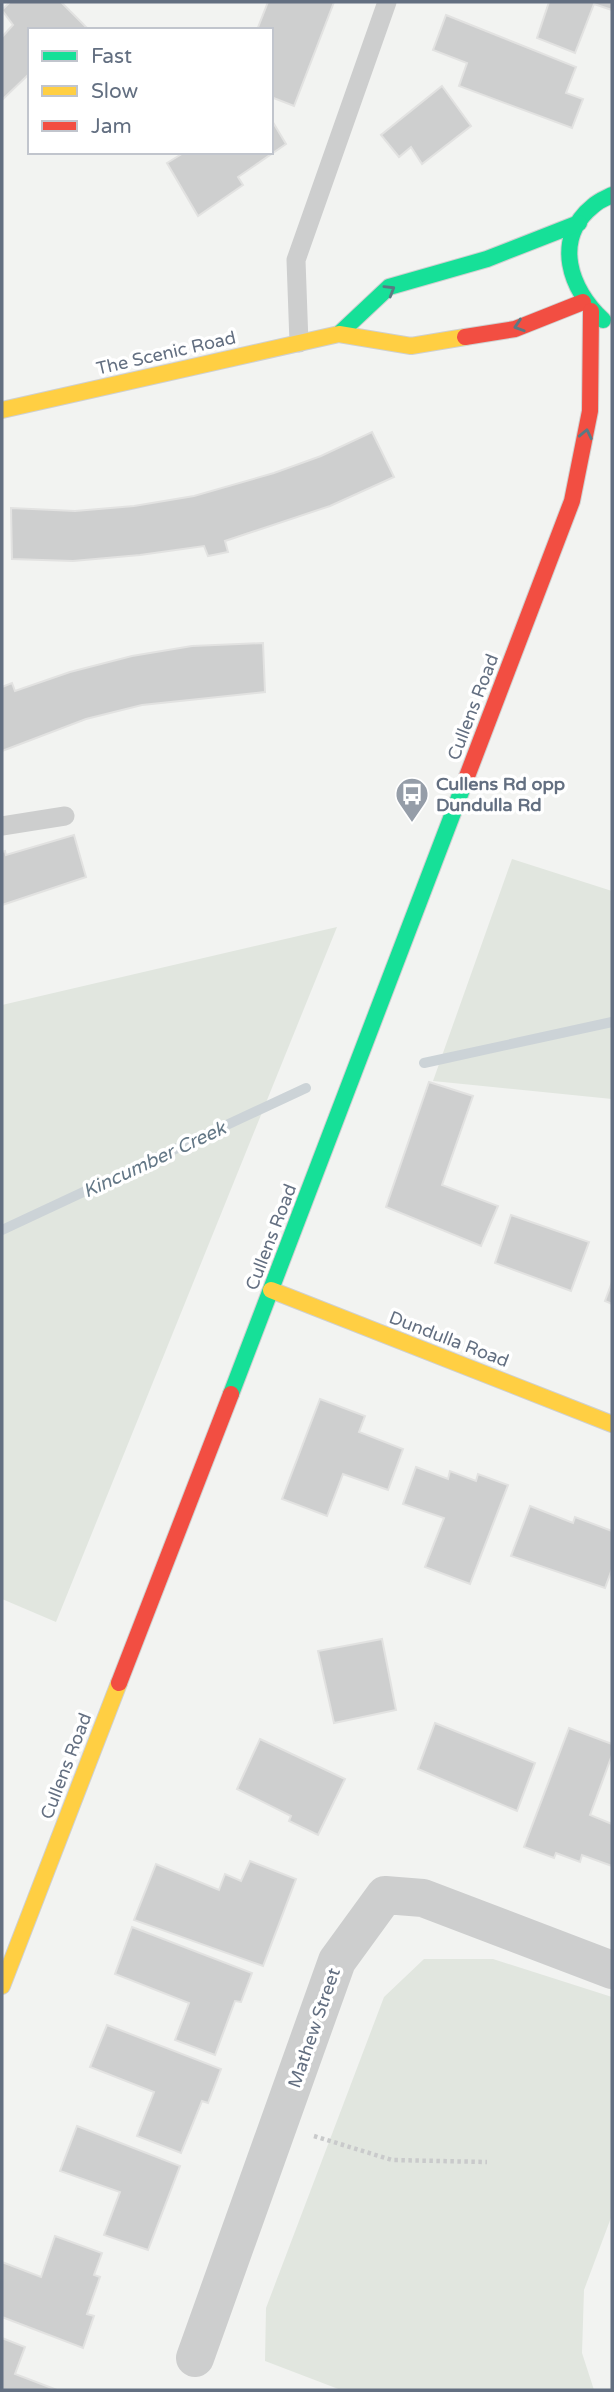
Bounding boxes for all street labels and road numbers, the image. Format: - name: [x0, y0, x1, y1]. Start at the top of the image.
- street label: The Scenic Road: [94, 326, 238, 380]
- street label: Cullens Road: [443, 651, 503, 763]
- street label: Cullens Road: [241, 1181, 301, 1293]
- street label: Dundulla Road: [386, 1306, 512, 1372]
- street label: Cullens Road: [36, 1710, 96, 1822]
- street label: Mathew Street: [283, 1965, 345, 2091]

